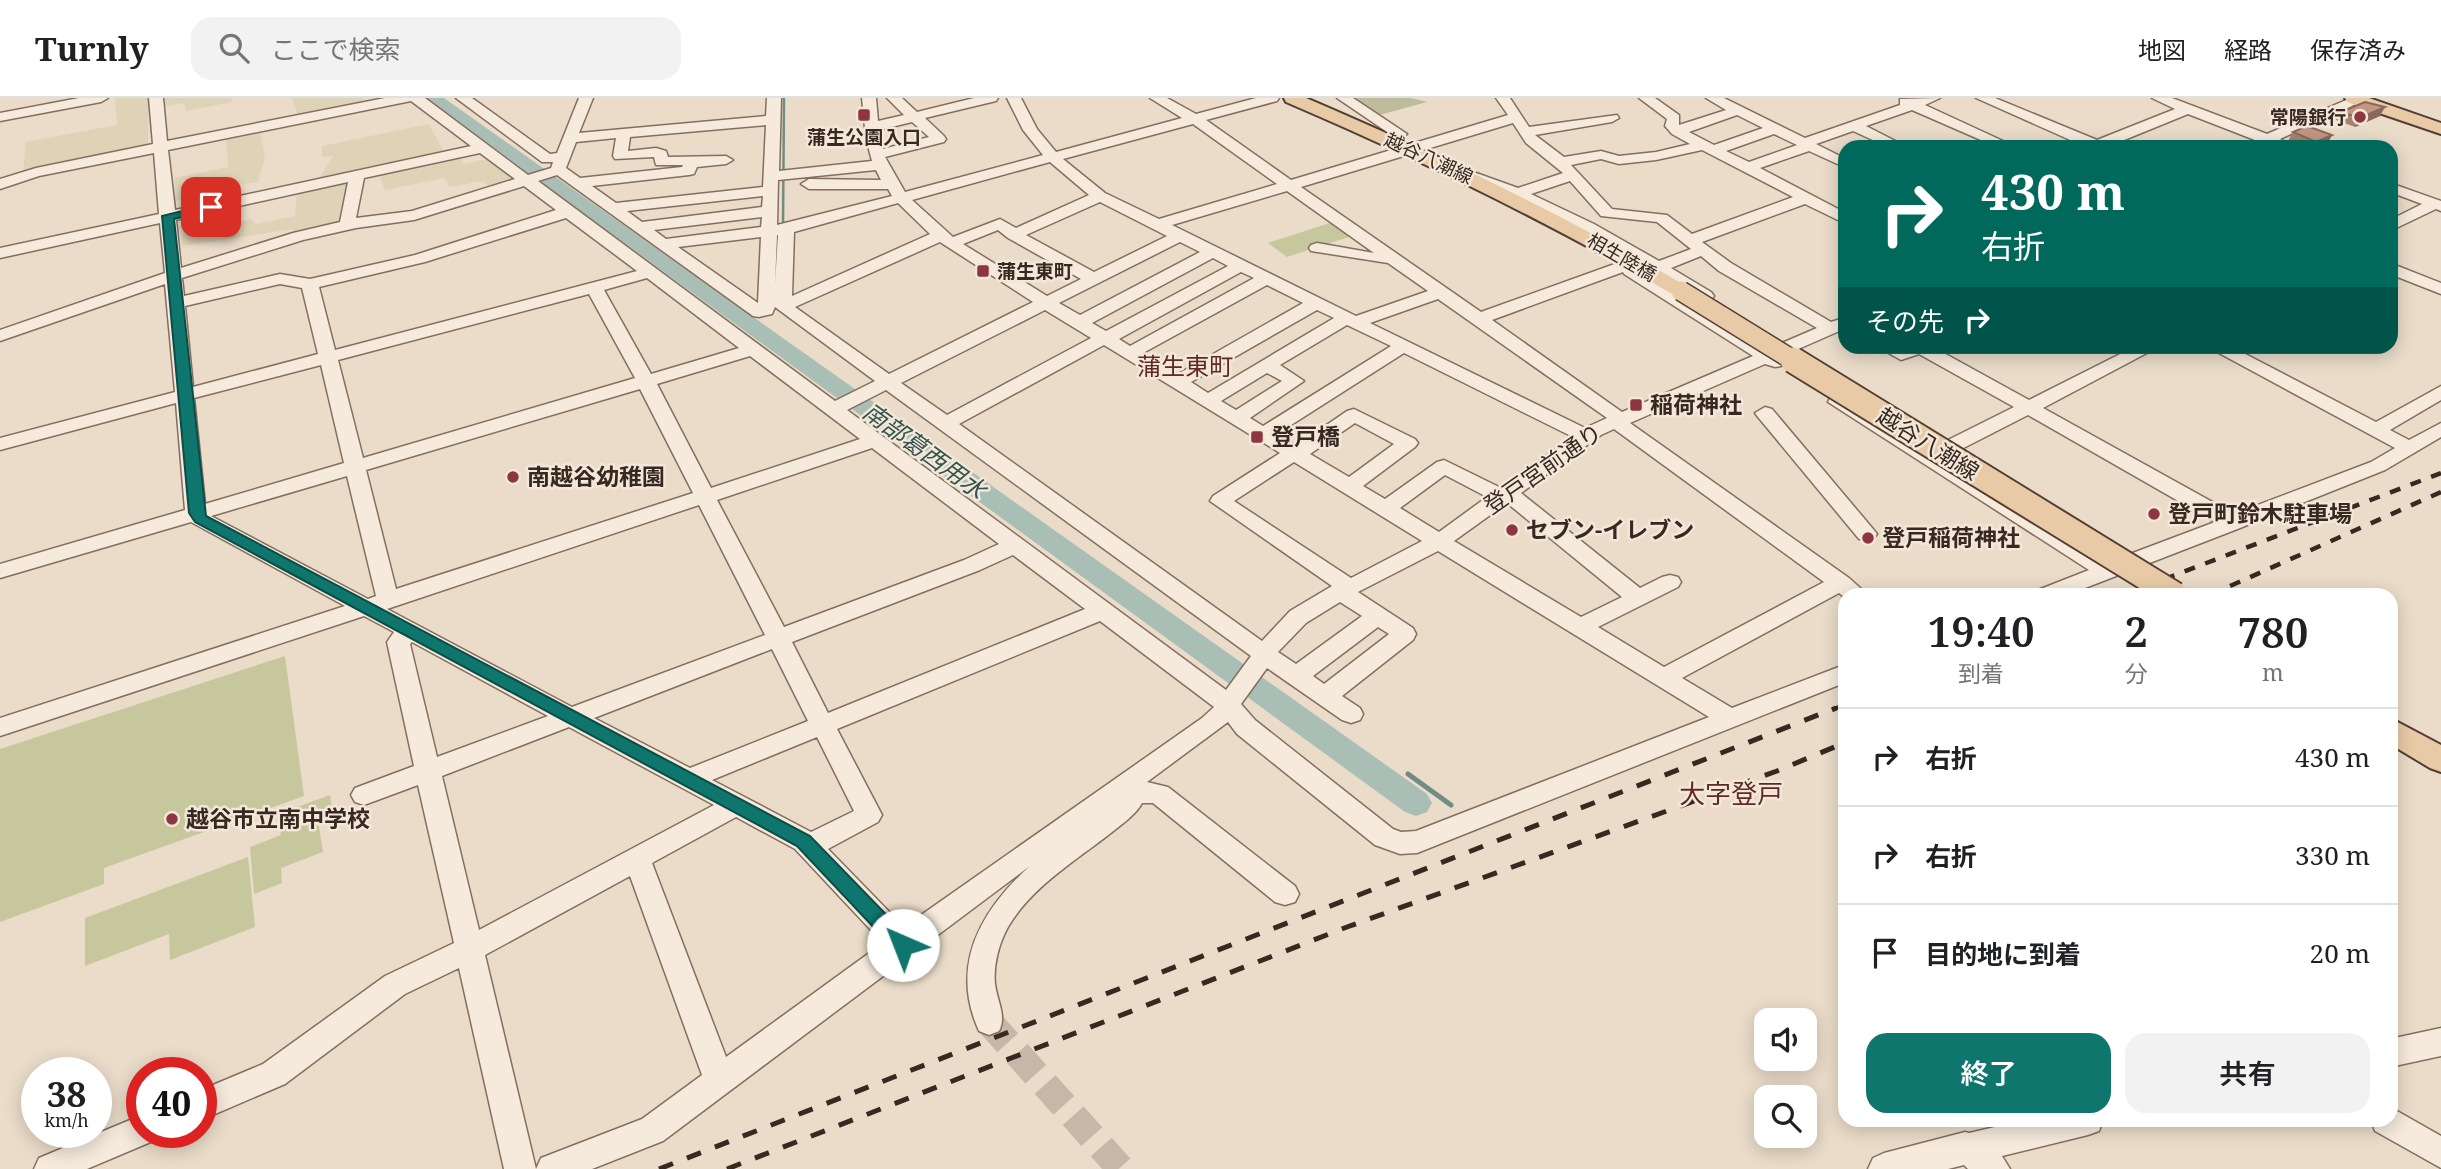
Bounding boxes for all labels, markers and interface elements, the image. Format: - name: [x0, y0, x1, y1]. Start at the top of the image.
- search box: [191, 17, 681, 80]
- text: Turnly: [35, 26, 149, 71]
- icon: search: [215, 29, 253, 67]
- text: ここで検索: [271, 31, 401, 67]
- text: 地図: [2138, 33, 2186, 66]
- text: 経路: [2224, 33, 2272, 66]
- text: 保存済み: [2310, 33, 2406, 66]
- place label: 常陽銀行: [2270, 104, 2346, 130]
- marker: 蒲生公園入口: [856, 107, 872, 123]
- marker: 常陽銀行: [2352, 109, 2368, 125]
- place label: 蒲生公園入口: [807, 124, 921, 150]
- street label: 越谷八潮線: [1380, 126, 1478, 190]
- text: 430 m: [1981, 158, 2125, 224]
- icon: right: [1866, 168, 1957, 259]
- pin: [181, 177, 241, 237]
- icon: arrive: [192, 188, 230, 226]
- text: 右折: [1981, 224, 2045, 267]
- street label: 相生陸橋: [1583, 227, 1661, 287]
- place label: 蒲生東町: [997, 258, 1073, 284]
- marker: 蒲生東町: [975, 263, 991, 279]
- icon: right: [1958, 301, 1996, 339]
- text: その先: [1866, 303, 1944, 339]
- district label: 蒲生東町: [1137, 349, 1233, 382]
- place label: 稲荷神社: [1650, 388, 1742, 420]
- water label: 南部葛西用水: [857, 394, 995, 507]
- marker: 稲荷神社: [1628, 397, 1644, 413]
- street label: 越谷八潮線: [1871, 399, 1986, 487]
- street label: 登戸宮前通り: [1477, 415, 1608, 521]
- place label: 登戸橋: [1271, 420, 1340, 452]
- marker: 登戸橋: [1249, 429, 1265, 445]
- place label: 南越谷幼稚園: [527, 460, 665, 492]
- marker: 南越谷幼稚園: [505, 469, 521, 485]
- place label: 登戸町鈴木駐車場: [2168, 497, 2352, 529]
- marker: 登戸町鈴木駐車場: [2146, 506, 2162, 522]
- place label: セブン-イレブン: [1526, 513, 1694, 545]
- place label: 登戸稲荷神社: [1882, 521, 2020, 553]
- marker: セブン-イレブン: [1504, 522, 1520, 538]
- marker: 登戸稲荷神社: [1860, 530, 1876, 546]
- text: 19:40: [1928, 602, 2035, 659]
- text: 2: [2124, 602, 2148, 659]
- text: 780: [2237, 603, 2308, 660]
- text: m: [2262, 656, 2284, 688]
- text: 到着: [1958, 657, 2004, 689]
- text: 分: [2125, 657, 2148, 689]
- icon: right: [1866, 738, 1904, 776]
- text: 430 m: [2295, 739, 2370, 775]
- text: 右折: [1925, 740, 1977, 776]
- district label: 大字登戸: [1679, 775, 1783, 811]
- place label: 越谷市立南中学校: [186, 802, 370, 834]
- marker: 越谷市立南中学校: [164, 811, 180, 827]
- icon: right: [1866, 836, 1904, 874]
- text: 330 m: [2295, 837, 2370, 873]
- text: 右折: [1925, 838, 1977, 874]
- position arrow: [866, 908, 940, 982]
- icon: arrive: [1866, 934, 1904, 972]
- text: 20 m: [2310, 935, 2370, 971]
- text: 目的地に到着: [1925, 936, 2081, 972]
- map controls: [1754, 1008, 1817, 1148]
- button: sound: [1754, 1008, 1817, 1071]
- button: 終了: [1866, 1033, 2111, 1113]
- button: 共有: [2125, 1033, 2370, 1113]
- speed limit sign: 40: [126, 1057, 217, 1148]
- text: 38: [47, 1070, 86, 1117]
- button: search: [1754, 1085, 1817, 1148]
- text: km/h: [44, 1108, 89, 1132]

